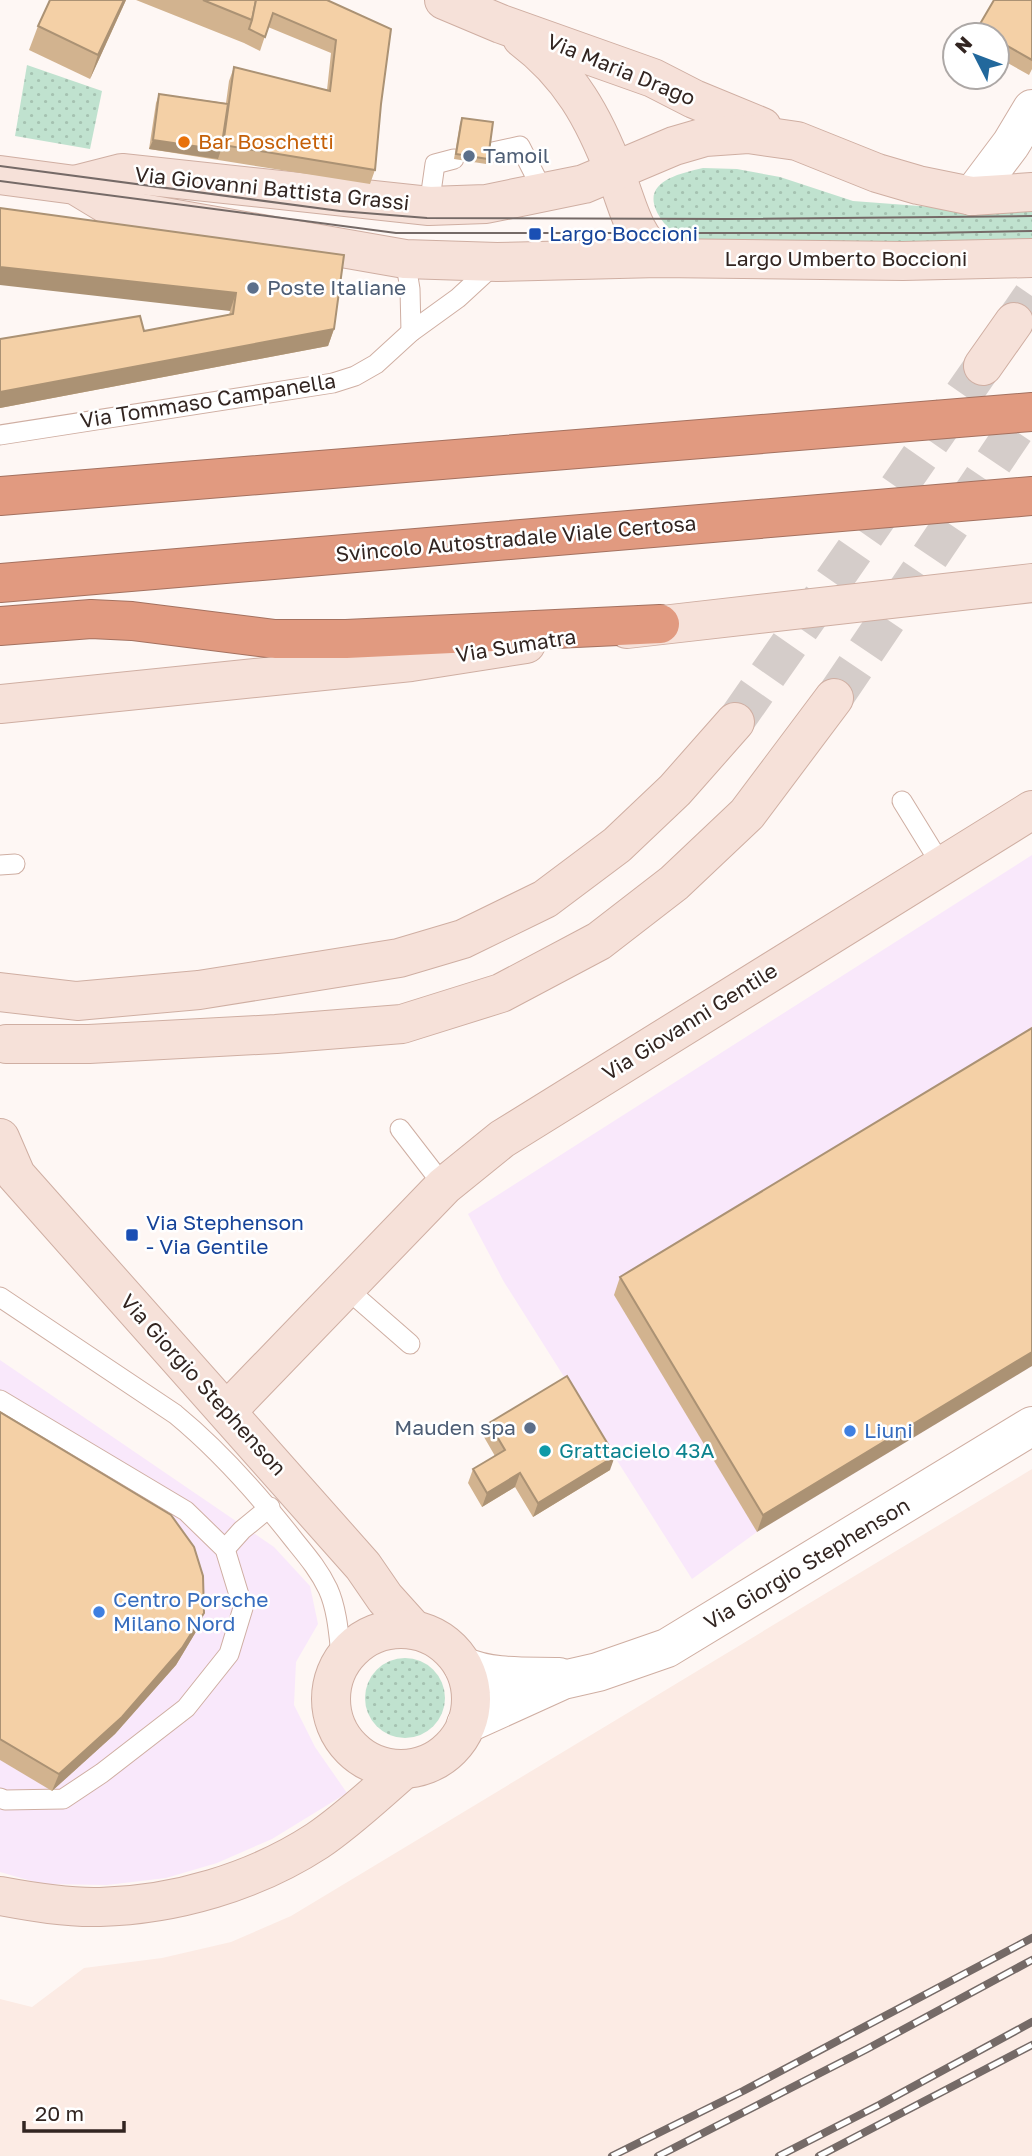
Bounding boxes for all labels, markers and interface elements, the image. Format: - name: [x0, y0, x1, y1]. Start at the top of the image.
- north arrow: [941, 21, 1011, 91]
- street label: Via Maria Drago: [543, 27, 699, 111]
- text: N: [950, 31, 976, 57]
- place label: Bar Boschetti: [198, 128, 334, 154]
- marker: Bar Boschetti: [176, 134, 192, 150]
- place label: Tamoil: [483, 142, 550, 168]
- marker: Tamoil: [461, 148, 477, 164]
- street label: Via Giovanni Battista Grassi: [133, 161, 411, 215]
- place label: Largo Boccioni: [549, 220, 698, 246]
- marker: Largo Boccioni: [527, 226, 543, 242]
- street label: Largo Umberto Boccioni: [725, 245, 968, 271]
- place label: Poste Italiane: [267, 274, 406, 300]
- marker: Poste Italiane: [245, 280, 261, 296]
- street label: Via Tommaso Campanella: [78, 367, 338, 433]
- street label: Svincolo Autostradale Viale Certosa: [334, 509, 697, 567]
- street label: Via Sumatra: [454, 623, 578, 667]
- street label: Via Giovanni Gentile: [597, 957, 782, 1086]
- place label: Via Stephenson - Via Gentile: [146, 1209, 304, 1259]
- marker: Via Stephenson - Via Gentile: [124, 1227, 140, 1243]
- street label: Via Giorgio Stephenson: [115, 1288, 292, 1480]
- place label: Mauden spa: [394, 1414, 516, 1440]
- place label: Liuni: [864, 1417, 913, 1443]
- marker: Mauden spa: [522, 1420, 538, 1436]
- marker: Liuni: [842, 1423, 858, 1439]
- place label: Grattacielo 43A: [559, 1437, 715, 1463]
- marker: Grattacielo 43A: [537, 1443, 553, 1459]
- street label: Via Giorgio Stephenson: [699, 1491, 914, 1635]
- place label: Centro Porsche Milano Nord: [113, 1586, 268, 1636]
- marker: Centro Porsche Milano Nord: [91, 1604, 107, 1620]
- scale bar: [24, 2090, 124, 2134]
- text: 20 m: [35, 2100, 84, 2126]

